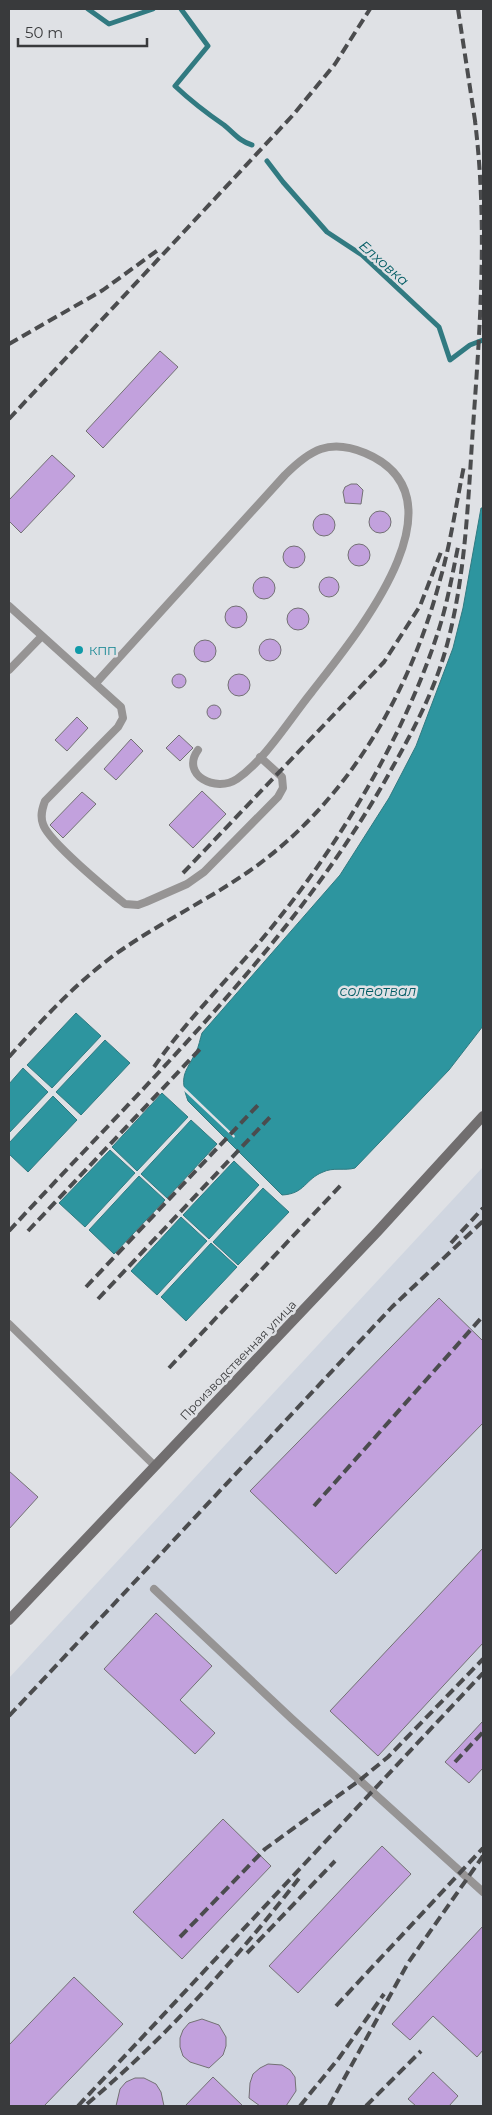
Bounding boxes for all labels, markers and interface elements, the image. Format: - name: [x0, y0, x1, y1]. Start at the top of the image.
- scale bar: [18, 15, 146, 47]
- text: 50 m: [25, 23, 63, 42]
- water label: Елховка: [355, 236, 413, 290]
- place label: КПП: [89, 643, 117, 658]
- marker: КПП: [73, 644, 85, 656]
- water label: солеотвал: [340, 982, 417, 1000]
- street label: Производственная улица: [177, 1297, 299, 1423]

